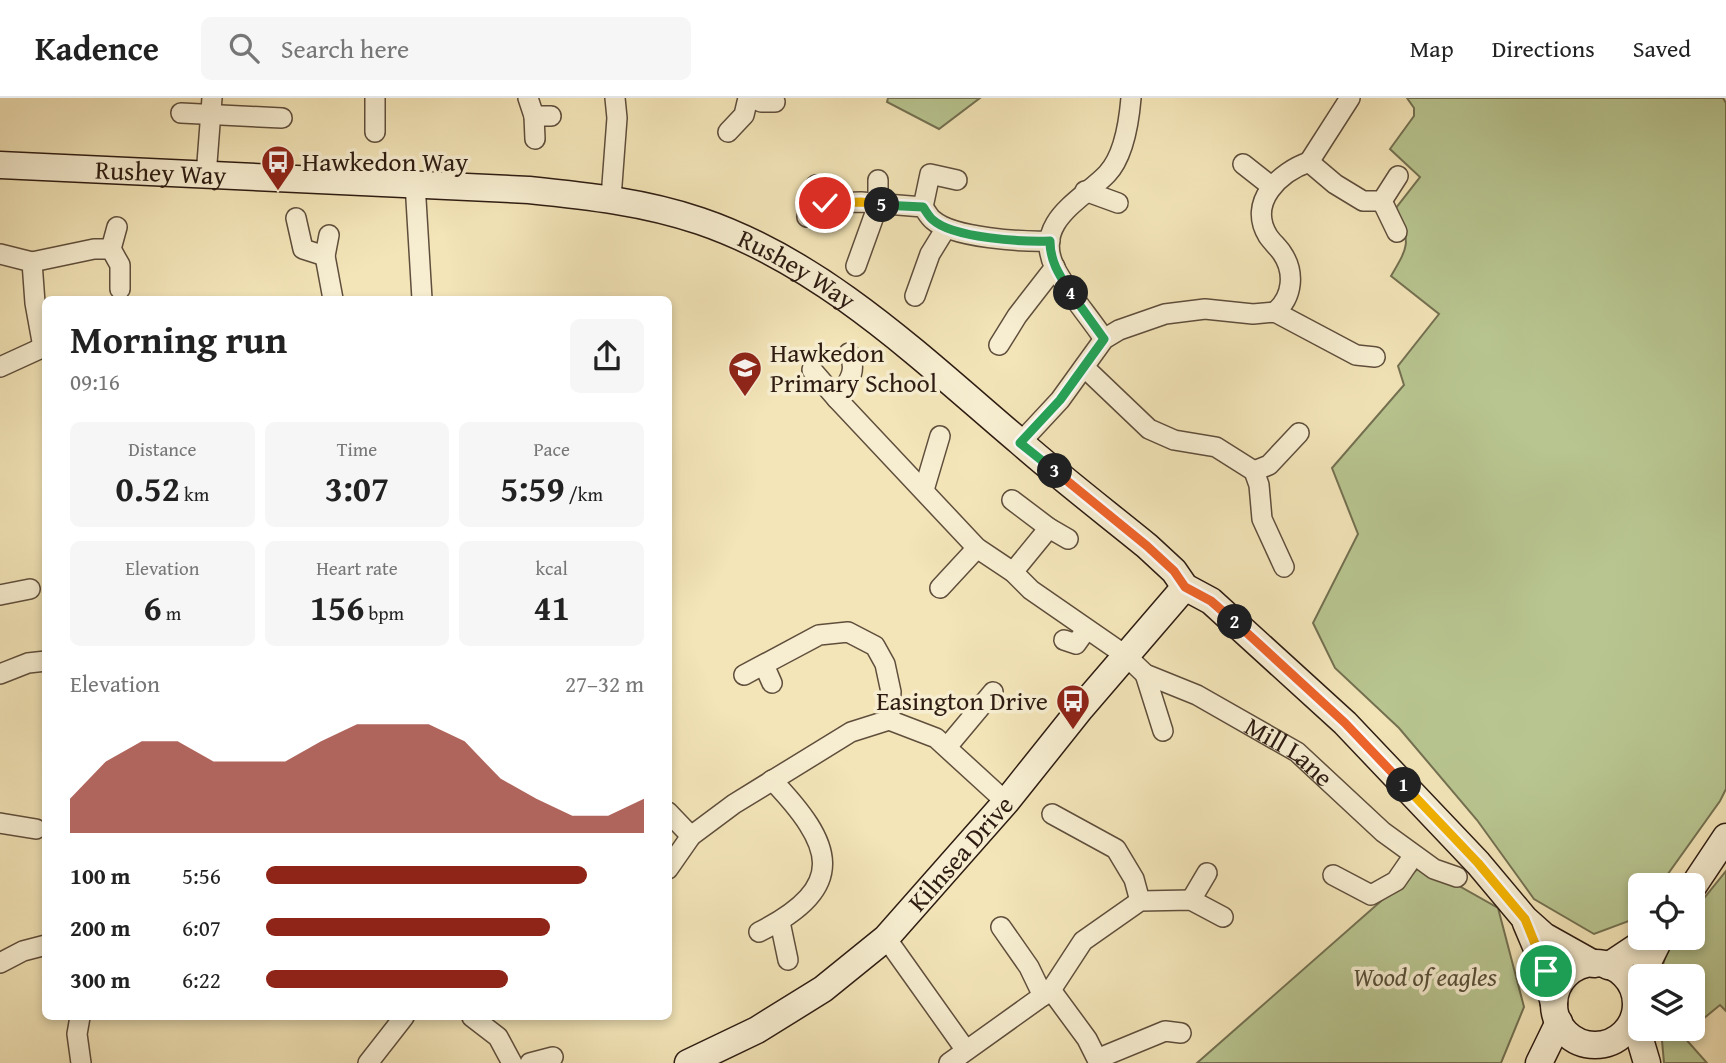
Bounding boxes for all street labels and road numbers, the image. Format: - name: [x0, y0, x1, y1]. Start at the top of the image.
- street label: Rushey Way: [94, 150, 227, 195]
- street label: Rushey Way: [732, 218, 864, 319]
- street label: Mill Lane: [1238, 706, 1343, 796]
- street label: Kilnsea Drive: [898, 786, 1022, 920]

